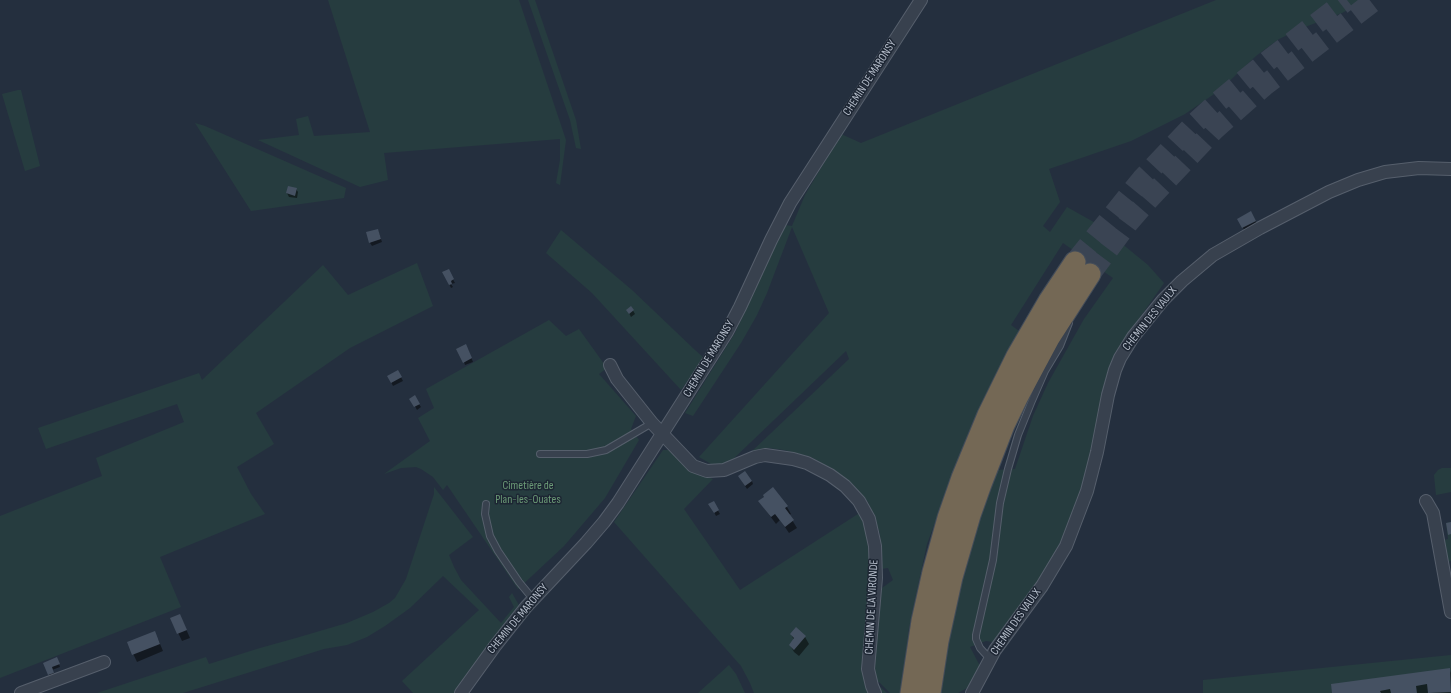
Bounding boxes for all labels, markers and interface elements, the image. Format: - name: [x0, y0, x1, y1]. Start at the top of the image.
- street label: CHEMIN DE MARONSY: [840, 38, 900, 118]
- street label: CHEMIN DES VAULX: [1120, 284, 1180, 354]
- street label: CHEMIN DE MARONSY: [680, 318, 738, 400]
- park label: Cimetière de Plan-les-Ouates: [495, 479, 561, 507]
- street label: CHEMIN DE LA VIRONDE: [862, 559, 882, 655]
- street label: CHEMIN DE MARONSY: [485, 581, 551, 657]
- street label: CHEMIN DES VAULX: [988, 586, 1044, 658]

